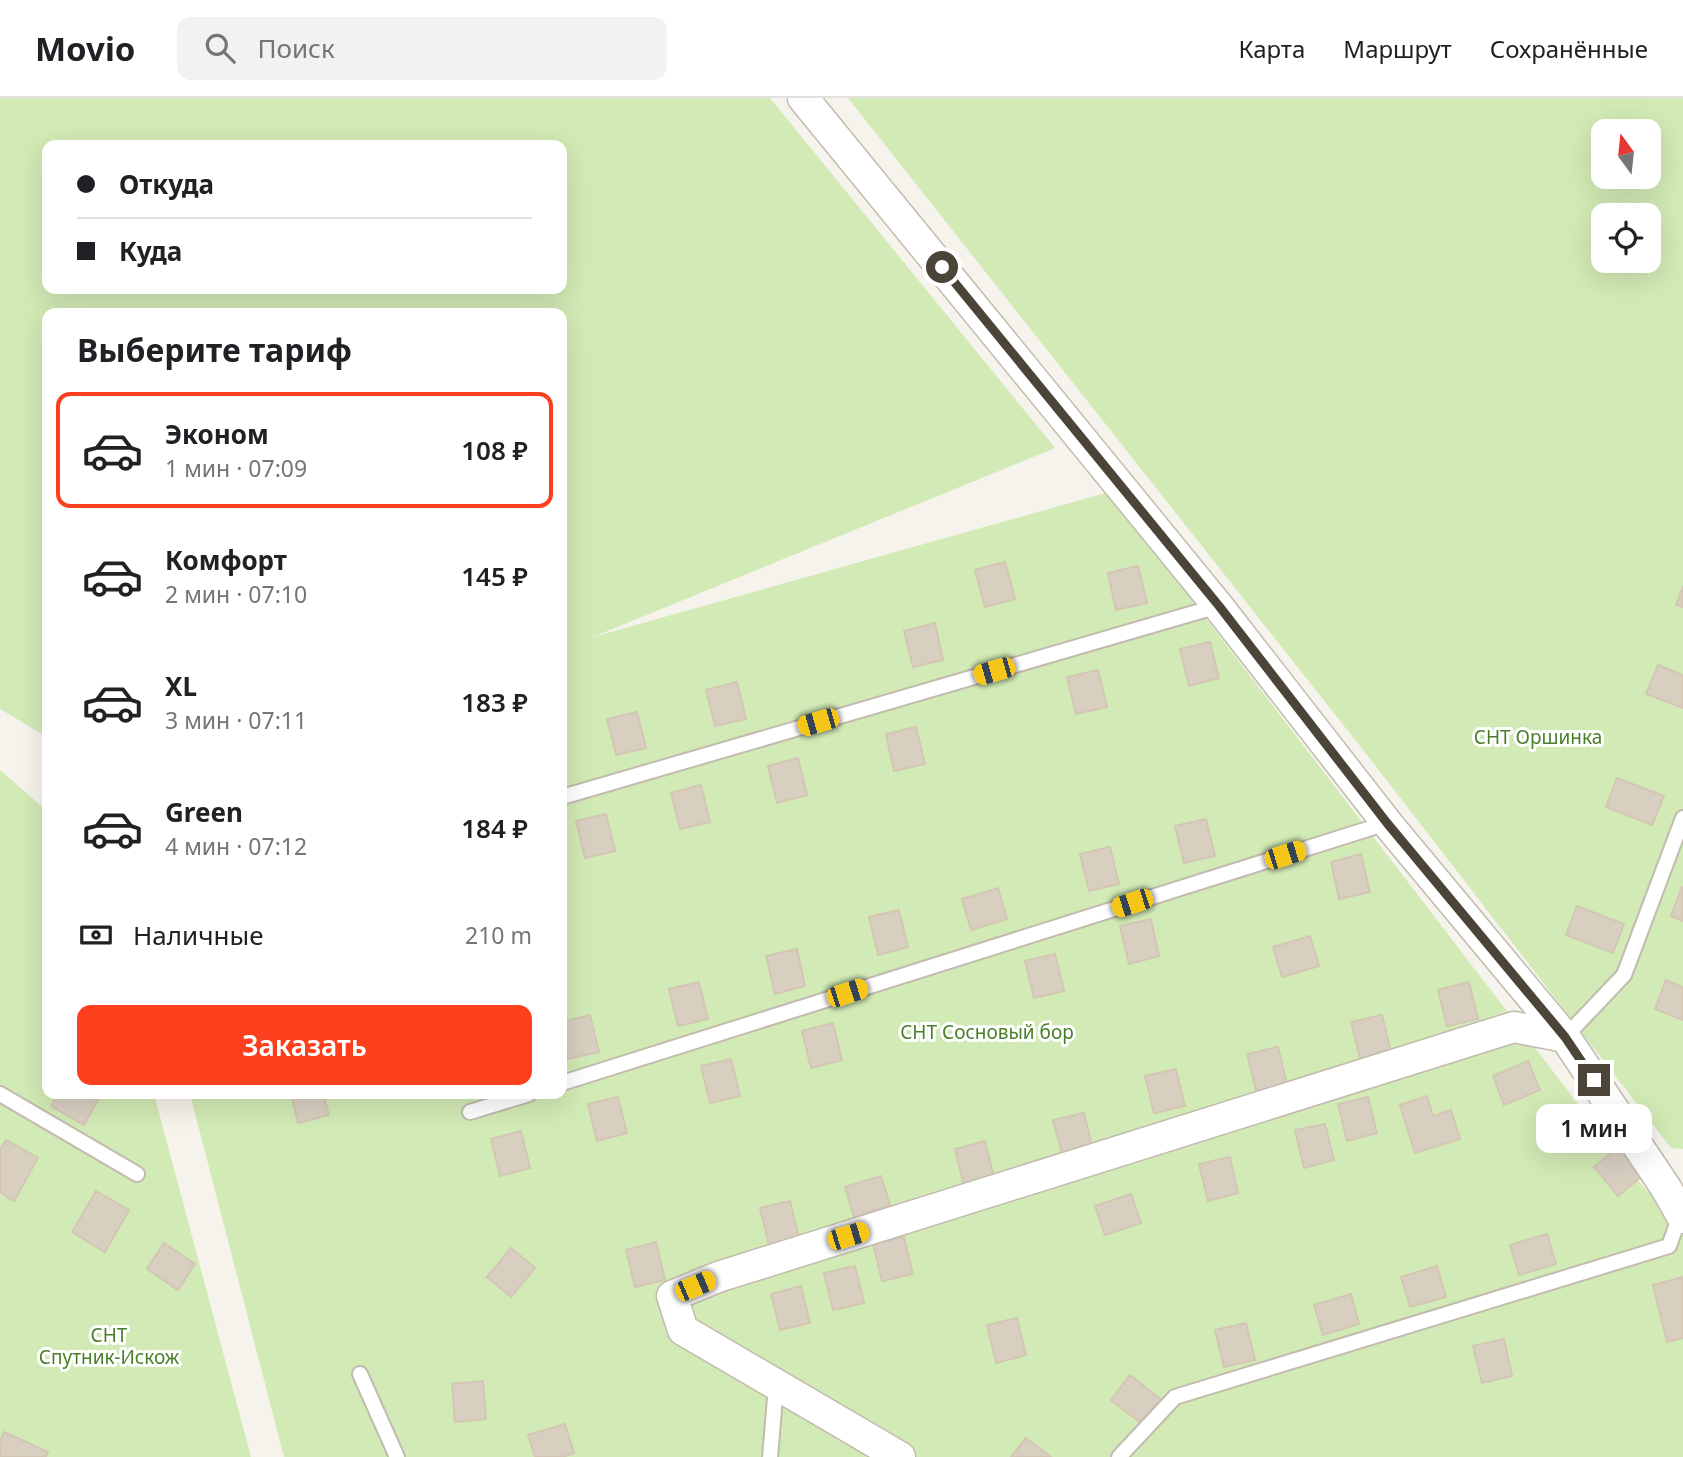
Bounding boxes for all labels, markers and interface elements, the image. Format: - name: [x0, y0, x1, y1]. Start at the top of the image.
- search box: [177, 17, 667, 80]
- text: Movio: [35, 26, 135, 71]
- icon: search: [201, 29, 239, 67]
- text: Поиск: [257, 30, 335, 66]
- text: Карта: [1238, 32, 1305, 65]
- text: Маршрут: [1343, 32, 1452, 65]
- text: Сохранённые: [1490, 32, 1648, 65]
- north arrow: [1591, 119, 1661, 189]
- map controls: [1591, 119, 1661, 273]
- text: Откуда: [119, 166, 214, 202]
- button: locate: [1591, 203, 1661, 273]
- text: Куда: [119, 233, 182, 269]
- route start: [926, 251, 958, 283]
- text: Выберите тариф: [77, 328, 352, 371]
- text: Эконом: [165, 416, 269, 452]
- icon: car: [81, 419, 144, 482]
- text: 108 ₽: [461, 432, 528, 468]
- text: 1 мин · 07:09: [165, 452, 307, 484]
- text: Комфорт: [165, 542, 287, 578]
- icon: car: [81, 545, 144, 608]
- text: 145 ₽: [461, 558, 528, 594]
- text: 2 мин · 07:10: [165, 578, 307, 610]
- car: [971, 655, 1018, 687]
- text: XL: [165, 668, 197, 704]
- icon: car: [81, 671, 144, 734]
- text: 183 ₽: [461, 684, 528, 720]
- text: 3 мин · 07:11: [165, 704, 307, 736]
- car: [795, 706, 842, 738]
- park label: СНТ Оршинка: [1474, 724, 1602, 750]
- text: Green: [165, 794, 243, 830]
- icon: car: [81, 797, 144, 860]
- text: 184 ₽: [461, 810, 528, 846]
- text: 4 мин · 07:12: [165, 830, 307, 862]
- car: [1262, 839, 1309, 871]
- car: [1109, 887, 1156, 919]
- icon: cash: [77, 916, 115, 954]
- text: Наличные: [133, 917, 264, 953]
- text: 210 m: [465, 919, 532, 951]
- car: [824, 977, 871, 1009]
- button: Заказать: [77, 1005, 532, 1085]
- park label: СНТ Сосновый бор: [900, 1019, 1074, 1045]
- route end: [1578, 1064, 1610, 1096]
- callout: 1 мин: [1536, 1104, 1652, 1154]
- text: 1 мин: [1560, 1112, 1628, 1144]
- car: [825, 1220, 872, 1252]
- car: [672, 1268, 719, 1304]
- park label: СНТ Спутник-Искож: [39, 1322, 180, 1370]

